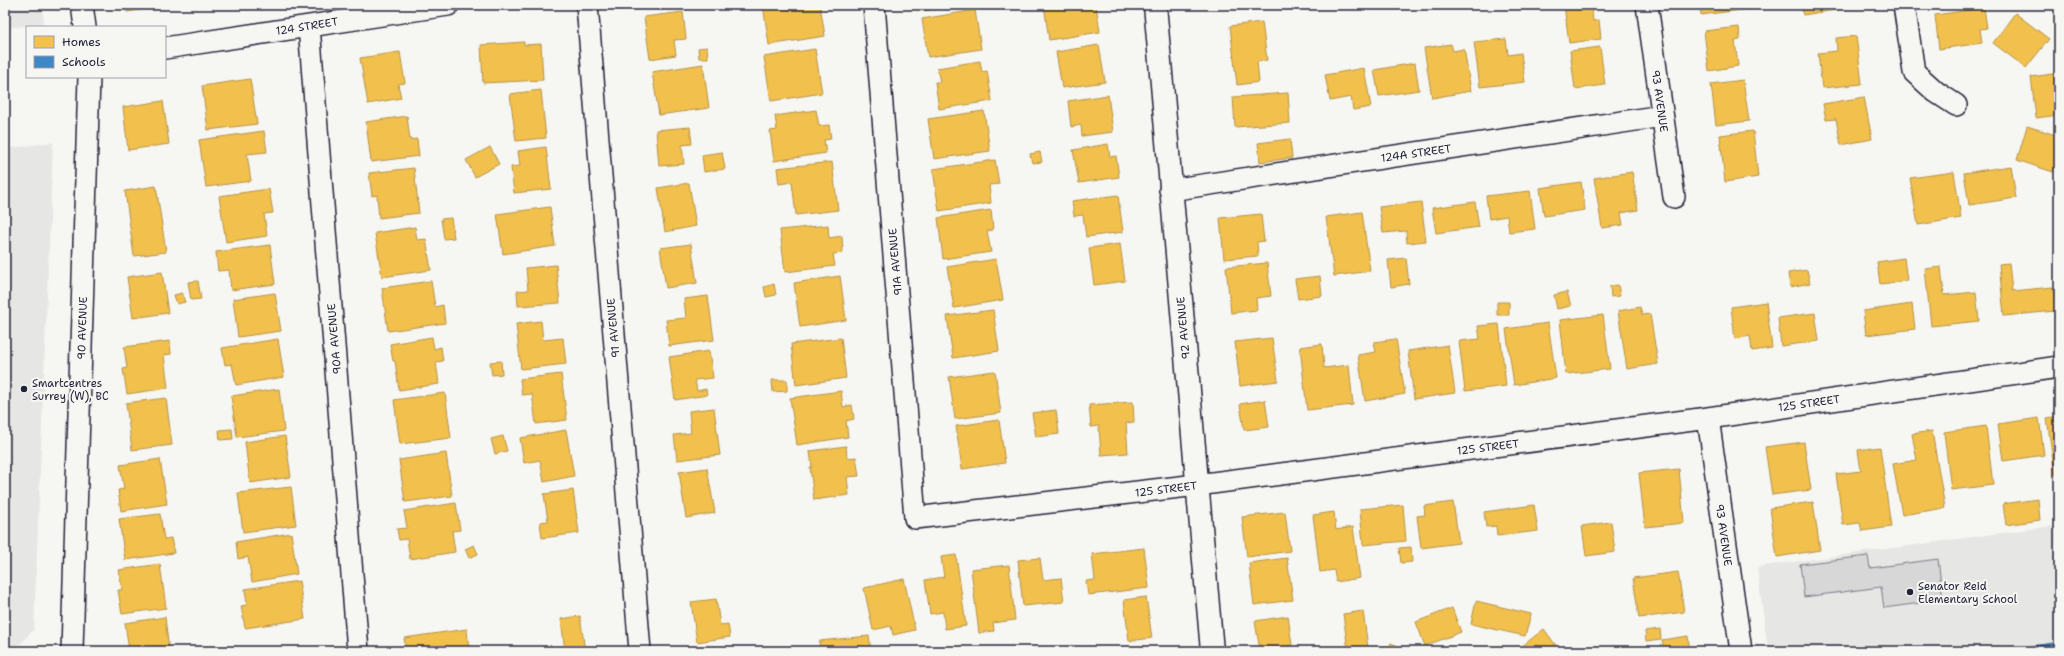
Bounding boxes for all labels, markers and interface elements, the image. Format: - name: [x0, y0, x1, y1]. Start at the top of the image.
- street label: 124 STREET: [275, 14, 339, 39]
- legend: [26, 26, 166, 78]
- text: Homes: [62, 34, 101, 50]
- text: Schools: [62, 54, 106, 70]
- street label: 93 AVENUE: [1648, 69, 1671, 133]
- street label: 124A STREET: [1380, 141, 1452, 166]
- street label: 91A AVENUE: [885, 228, 906, 296]
- street label: 90 AVENUE: [74, 296, 91, 360]
- street label: 92 AVENUE: [1173, 296, 1194, 360]
- street label: 91 AVENUE: [603, 297, 624, 358]
- street label: 90A AVENUE: [324, 303, 345, 375]
- place label: Smartcentres Surrey (W), BC: [32, 376, 109, 404]
- marker: Smartcentres Surrey (W), BC: [19, 384, 29, 394]
- street label: 125 STREET: [1777, 392, 1841, 415]
- street label: 125 STREET: [1456, 436, 1520, 459]
- street label: 125 STREET: [1134, 478, 1198, 501]
- street label: 93 AVENUE: [1712, 503, 1735, 567]
- place label: Senator Reid Elementary School: [1918, 579, 2018, 607]
- marker: Senator Reid Elementary School: [1905, 587, 1915, 597]

